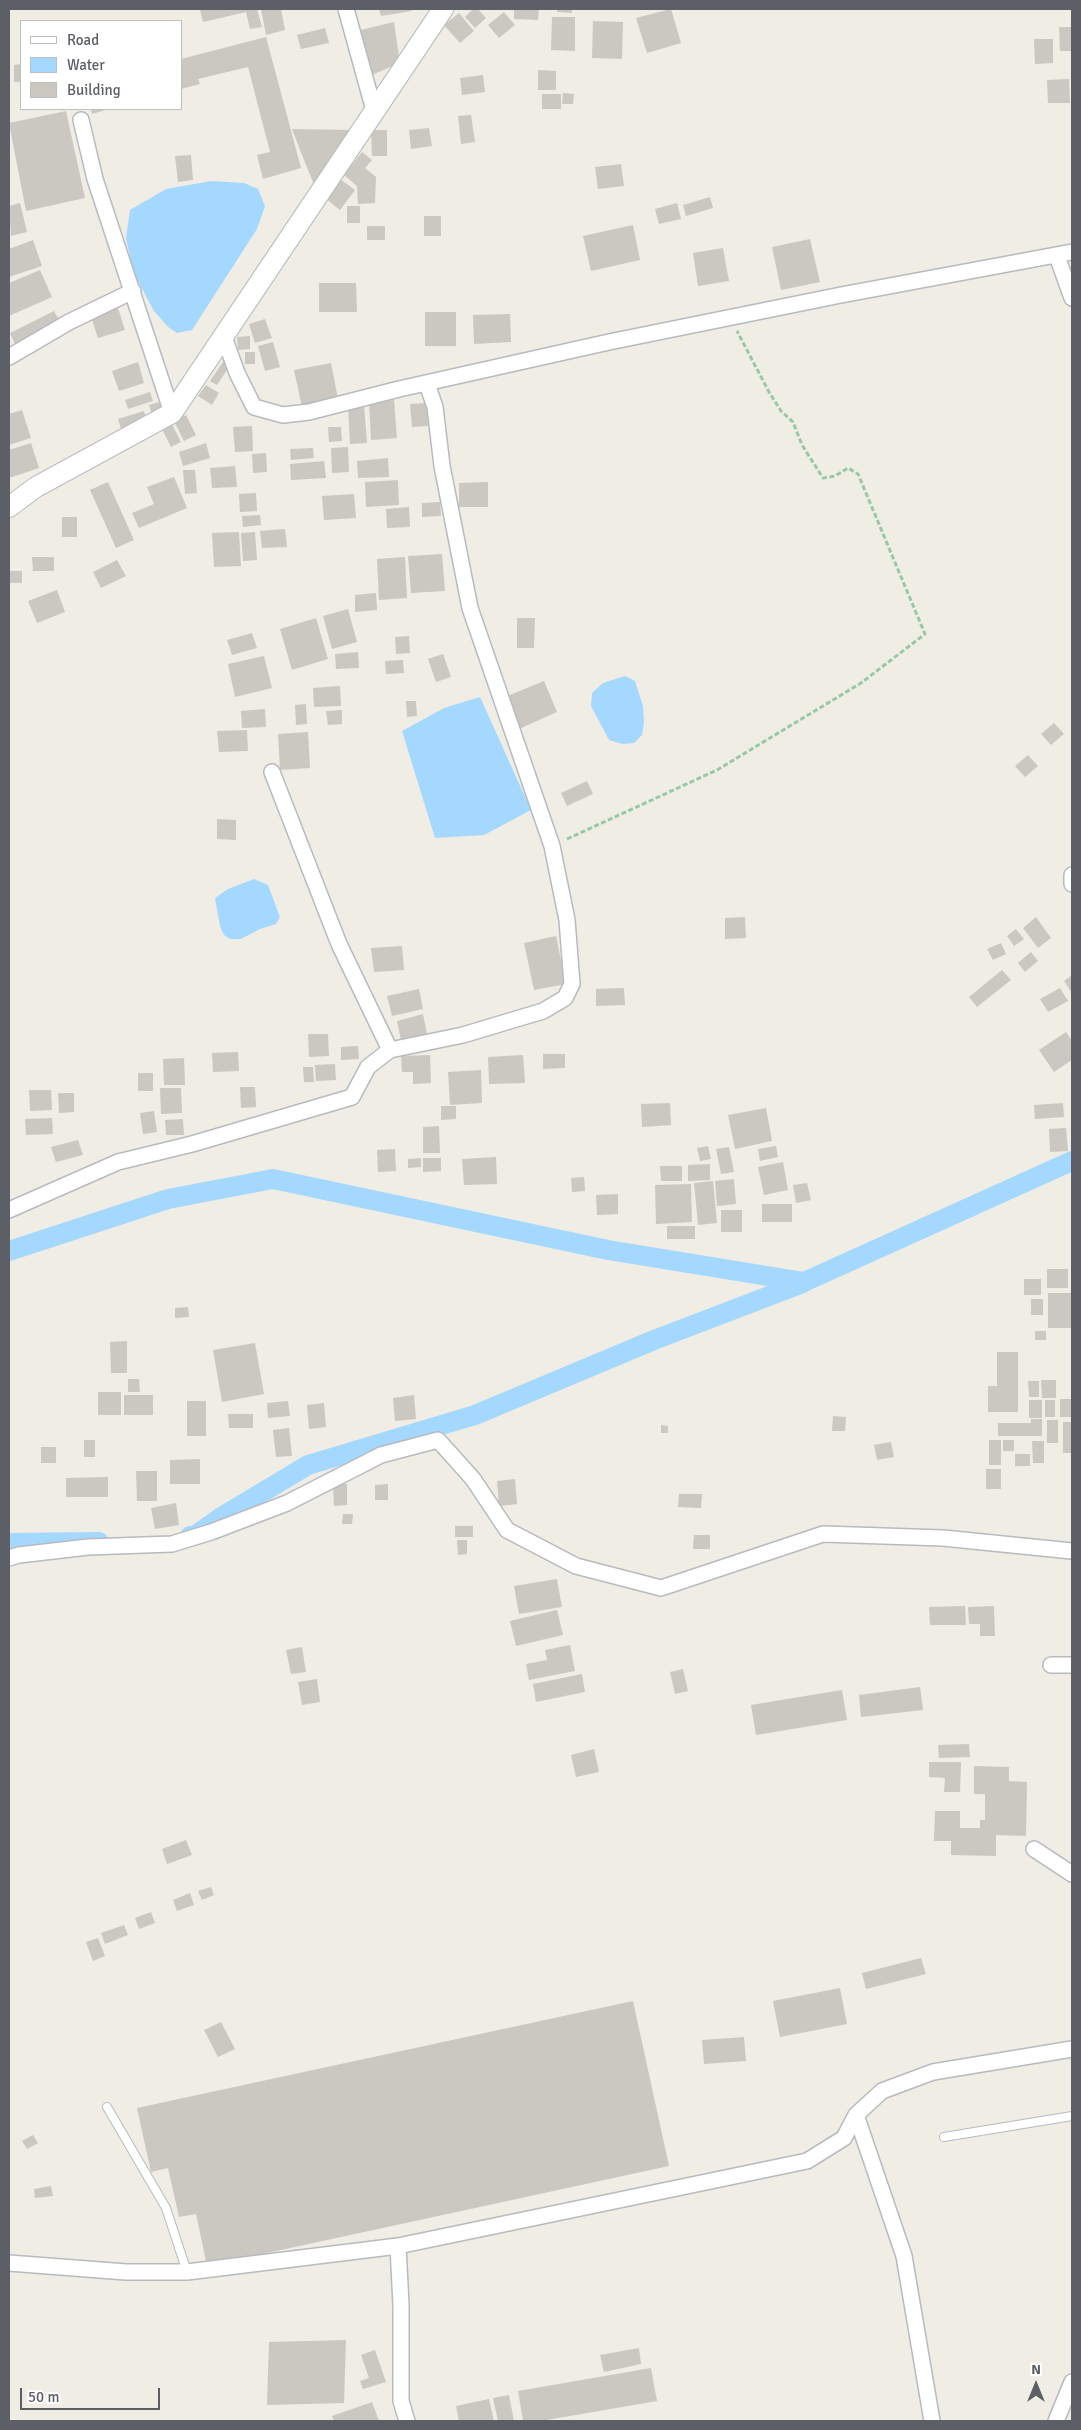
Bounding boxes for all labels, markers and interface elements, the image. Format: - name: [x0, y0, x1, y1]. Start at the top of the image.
- legend: [20, 20, 182, 110]
- text: Road: [67, 31, 99, 49]
- text: Water: [67, 56, 105, 74]
- text: Building: [67, 81, 121, 99]
- north arrow: [1011, 2360, 1061, 2410]
- text: N: [1031, 2361, 1041, 2378]
- scale bar: [22, 2378, 162, 2410]
- text: 50 m: [28, 2388, 59, 2406]

